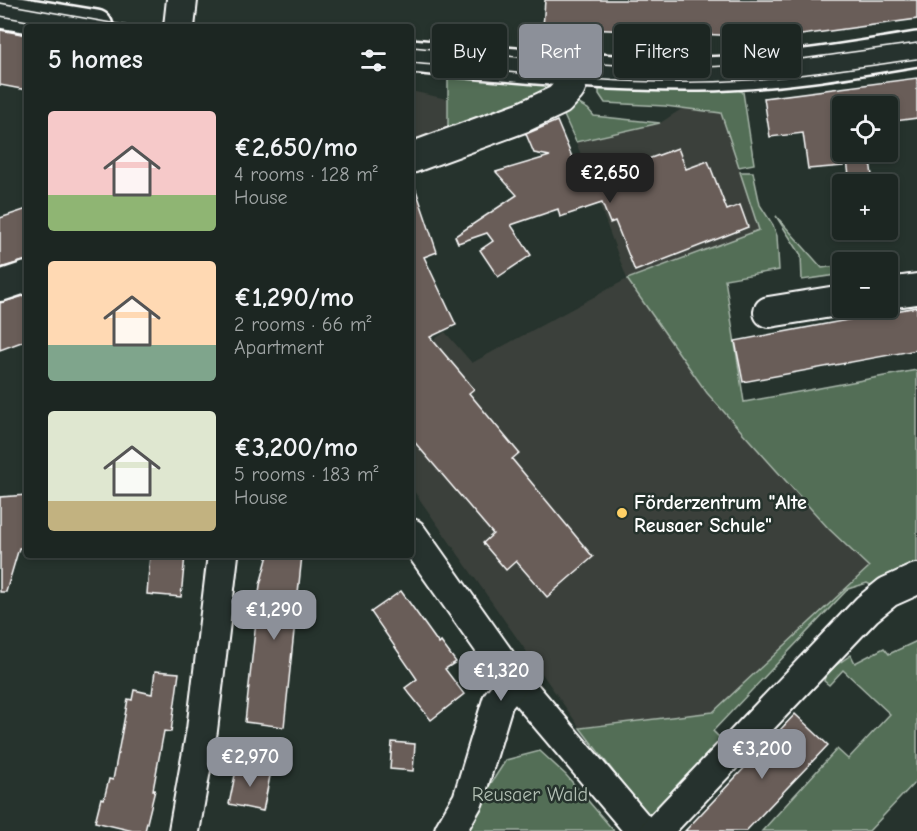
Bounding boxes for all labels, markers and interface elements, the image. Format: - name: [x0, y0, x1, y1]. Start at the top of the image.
- chip: Buy: [432, 24, 507, 78]
- chip: Rent: [519, 24, 602, 78]
- chip: Filters: [614, 24, 710, 78]
- chip: New: [722, 24, 801, 78]
- icon: filters: [357, 44, 390, 77]
- text: 5 homes: [48, 45, 143, 75]
- map controls: [832, 96, 898, 318]
- button: locate: [832, 96, 898, 162]
- text: €2,650/mo: [234, 133, 358, 163]
- icon: home: [96, 135, 168, 207]
- pin: €2,650: [561, 153, 659, 204]
- text: €2,650: [580, 161, 640, 184]
- text: 4 rooms · 128 m²: [234, 163, 378, 186]
- button: +: [832, 174, 898, 240]
- text: House: [234, 186, 288, 209]
- button: −: [832, 252, 898, 318]
- text: €1,290/mo: [234, 283, 354, 313]
- icon: home: [96, 285, 168, 357]
- text: 2 rooms · 66 m²: [234, 313, 372, 336]
- text: Apartment: [234, 336, 324, 359]
- text: €3,200/mo: [234, 433, 358, 463]
- icon: home: [96, 435, 168, 507]
- text: 5 rooms · 183 m²: [234, 463, 379, 486]
- text: House: [234, 486, 288, 509]
- place label: Förderzentrum "Alte Reusaer Schule": [634, 491, 807, 537]
- marker: Förderzentrum "Alte Reusaer Schule": [615, 506, 629, 520]
- pin: €1,290: [225, 590, 323, 641]
- text: €1,290: [245, 598, 303, 621]
- pin: €1,320: [452, 651, 550, 702]
- text: €1,320: [473, 659, 529, 682]
- pin: €3,200: [713, 729, 811, 780]
- pin: €2,970: [201, 737, 299, 788]
- text: €3,200: [732, 737, 792, 760]
- text: €2,970: [221, 745, 279, 768]
- park label: Reusaer Wald: [472, 783, 588, 806]

